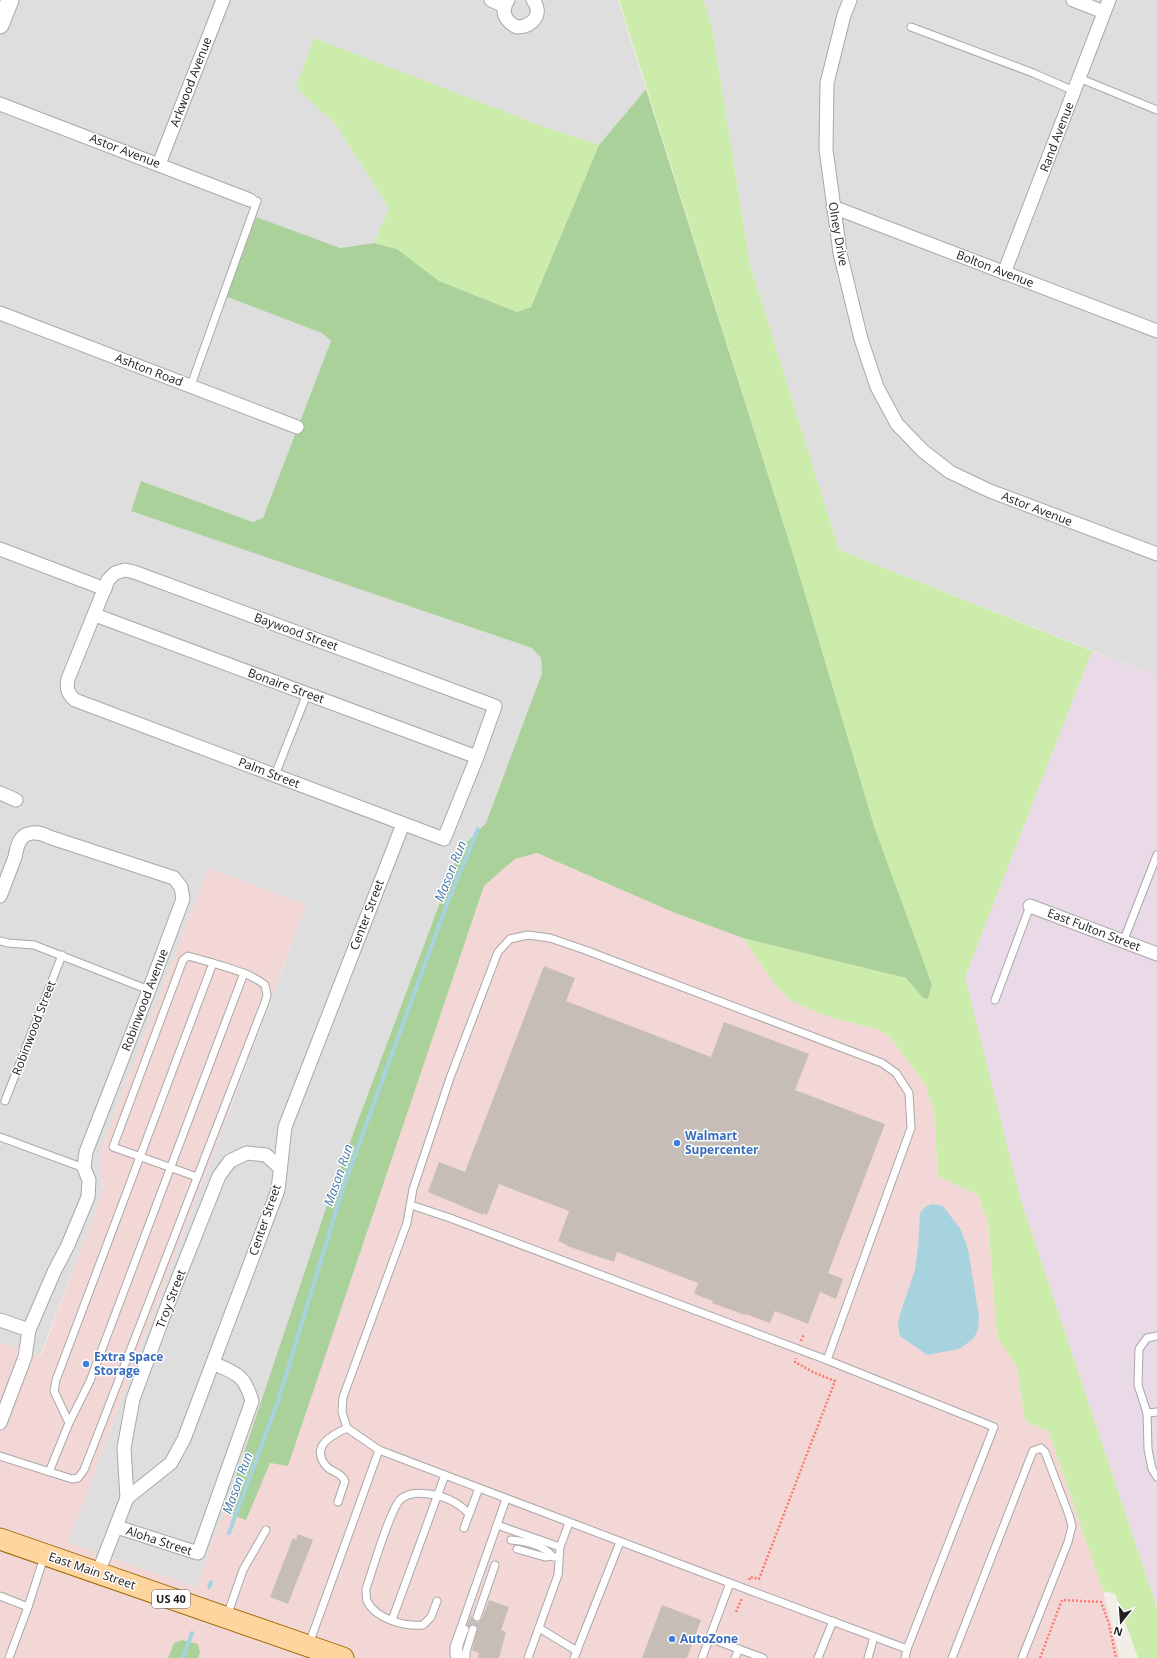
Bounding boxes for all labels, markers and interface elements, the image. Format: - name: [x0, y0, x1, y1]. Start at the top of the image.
- street label: Arkwood Avenue: [166, 34, 216, 129]
- street label: Rand Avenue: [1035, 99, 1078, 174]
- street label: Astor Avenue: [87, 129, 163, 172]
- street label: Olney Drive: [824, 200, 853, 268]
- street label: Bolton Avenue: [954, 246, 1037, 291]
- street label: Ashton Road: [113, 349, 185, 390]
- street label: Astor Avenue: [999, 487, 1075, 530]
- street label: Baywood Street: [252, 608, 340, 655]
- street label: Bonaire Street: [246, 664, 327, 707]
- street label: Palm Street: [236, 753, 302, 792]
- water label: Mason Run: [430, 838, 470, 904]
- street label: Center Street: [345, 877, 388, 953]
- street label: East Fulton Street: [1045, 904, 1143, 955]
- street label: Robinwood Avenue: [117, 946, 172, 1053]
- street label: Robinwood Street: [8, 978, 59, 1078]
- place label: Walmart Supercenter: [685, 1127, 759, 1158]
- marker: Walmart Supercenter: [672, 1138, 682, 1148]
- water label: Mason Run: [319, 1142, 357, 1208]
- street label: Center Street: [244, 1182, 285, 1258]
- street label: Troy Street: [152, 1267, 189, 1331]
- place label: Extra Space Storage: [94, 1348, 163, 1379]
- marker: Extra Space Storage: [81, 1359, 91, 1369]
- water label: Mason Run: [218, 1450, 256, 1516]
- street label: Aloha Street: [124, 1522, 194, 1559]
- street label: East Main Street: [46, 1548, 138, 1593]
- road number: US 40: [152, 1590, 190, 1608]
- north arrow: [1101, 1602, 1141, 1642]
- text: N: [1111, 1624, 1124, 1641]
- place label: AutoZone: [680, 1630, 738, 1647]
- marker: AutoZone: [667, 1634, 677, 1644]

